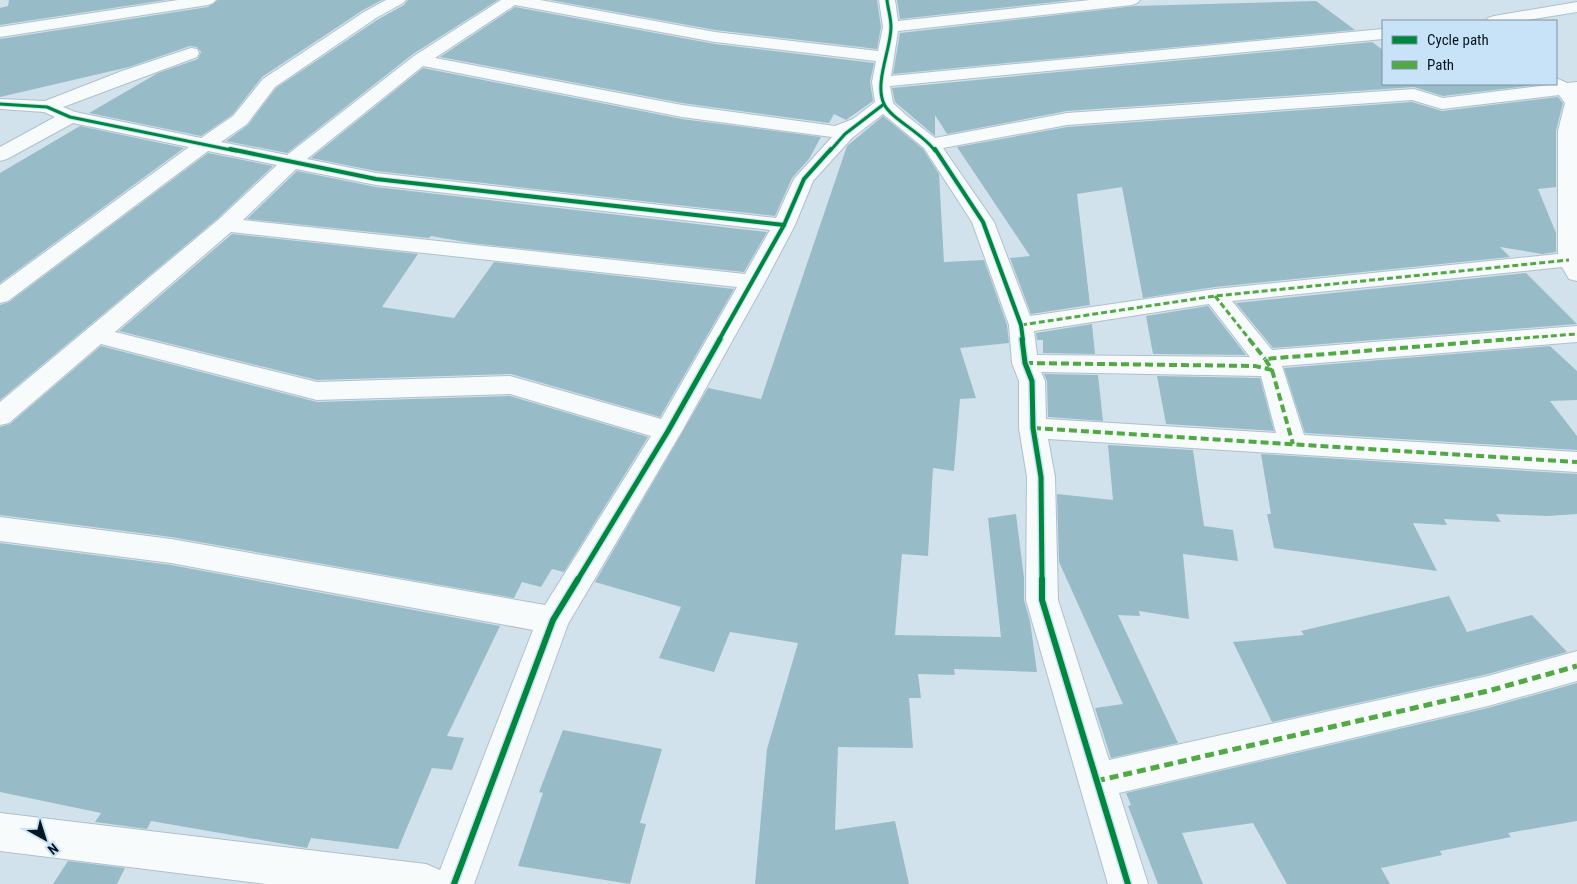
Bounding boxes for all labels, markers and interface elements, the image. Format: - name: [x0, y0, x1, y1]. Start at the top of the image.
- legend: [1382, 20, 1557, 85]
- text: Cycle path: [1427, 31, 1489, 49]
- text: Path: [1427, 56, 1454, 74]
- north arrow: [20, 814, 70, 864]
- text: N: [45, 840, 62, 858]

